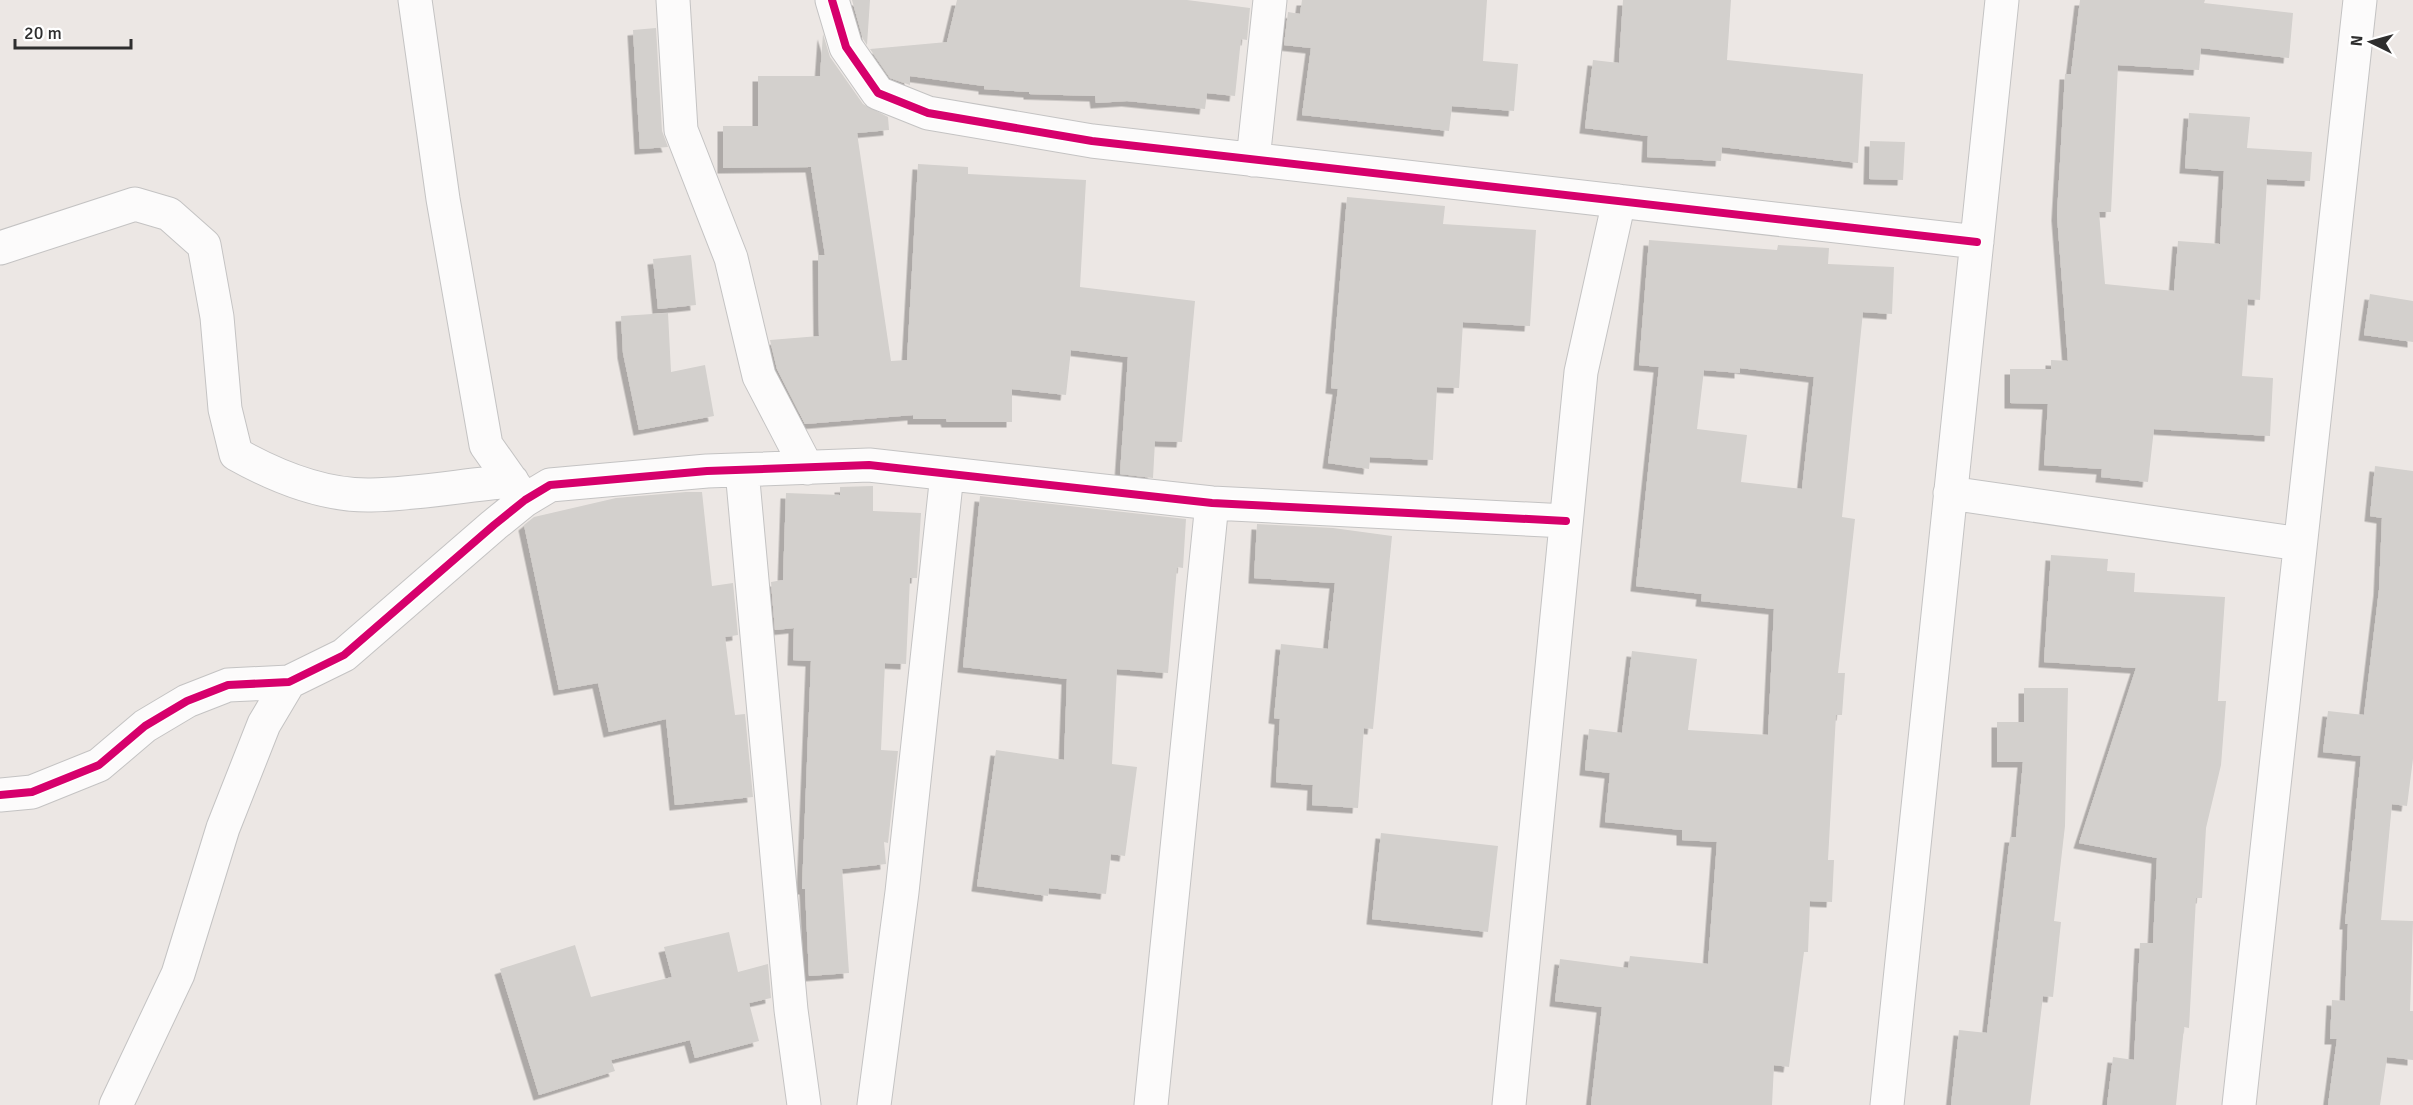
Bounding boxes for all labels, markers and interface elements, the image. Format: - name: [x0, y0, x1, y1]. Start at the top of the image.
- scale bar: [15, 12, 130, 50]
- north arrow: [2341, 12, 2401, 72]
- text: 20 m: [24, 22, 62, 44]
- text: N: [2347, 34, 2368, 47]

